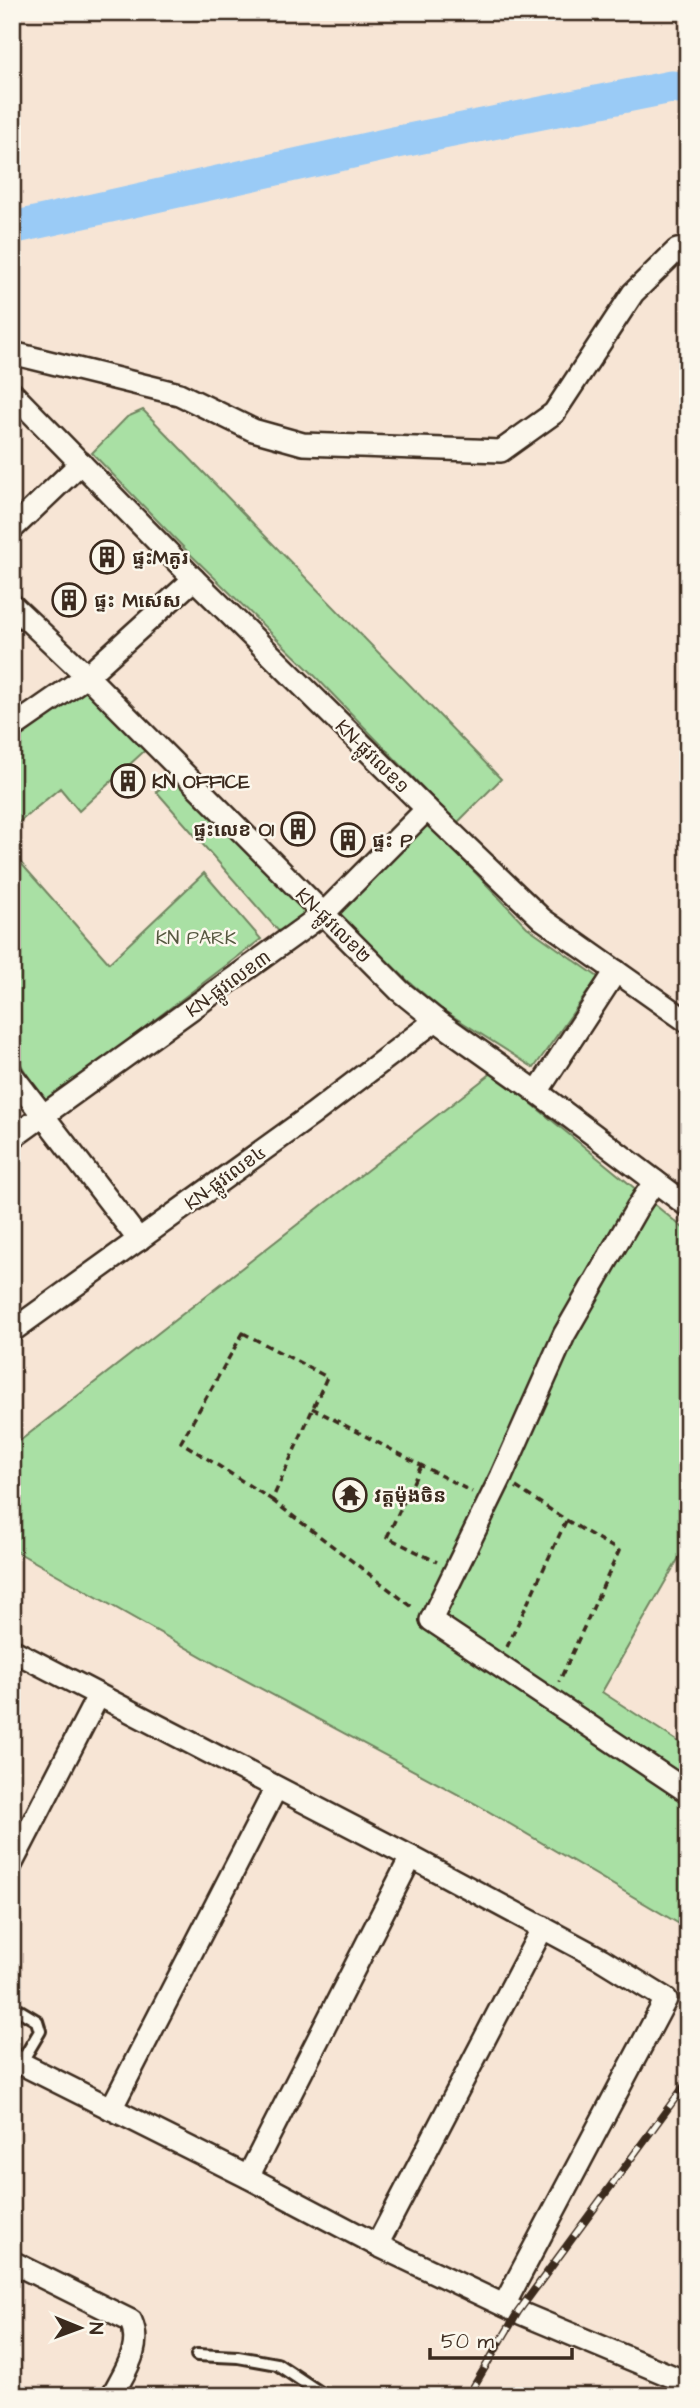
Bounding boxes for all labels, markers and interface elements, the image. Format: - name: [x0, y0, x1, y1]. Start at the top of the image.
- building icon: ផ្ទះMគូរ: [88, 538, 126, 576]
- place label: ផ្ទះMគូរ: [132, 545, 188, 572]
- building icon: ផ្ទះ Mសេស: [50, 581, 88, 619]
- place label: ផ្ទះ Mសេស: [94, 588, 181, 615]
- street label: KN-ផ្លូវលេខ១: [327, 714, 415, 802]
- building icon: KN OFFICE: [109, 762, 147, 800]
- place label: KN OFFICE: [152, 769, 250, 796]
- building icon: ផ្ទះលេខ O1: [279, 810, 317, 848]
- place label: ផ្ទះលេខ O1: [193, 817, 275, 844]
- building icon: ផ្ទះ P: [329, 821, 367, 859]
- place label: ផ្ទះ P: [372, 828, 413, 855]
- street label: KN-ផ្លូវលេខ២: [287, 882, 377, 972]
- park label: KN PARK: [156, 925, 237, 952]
- street label: KN-ផ្លូវលេខ៣: [181, 944, 278, 1026]
- street label: KN-ផ្លូវលេខ៤: [180, 1139, 274, 1219]
- temple icon: វត្តម៉ុងចិន: [331, 1476, 369, 1514]
- place label: វត្តម៉ុងចិន: [374, 1483, 446, 1510]
- north arrow: [46, 2292, 116, 2362]
- scale bar: [430, 2317, 572, 2361]
- text: N: [82, 2322, 109, 2335]
- text: 50 m: [441, 2327, 495, 2356]

